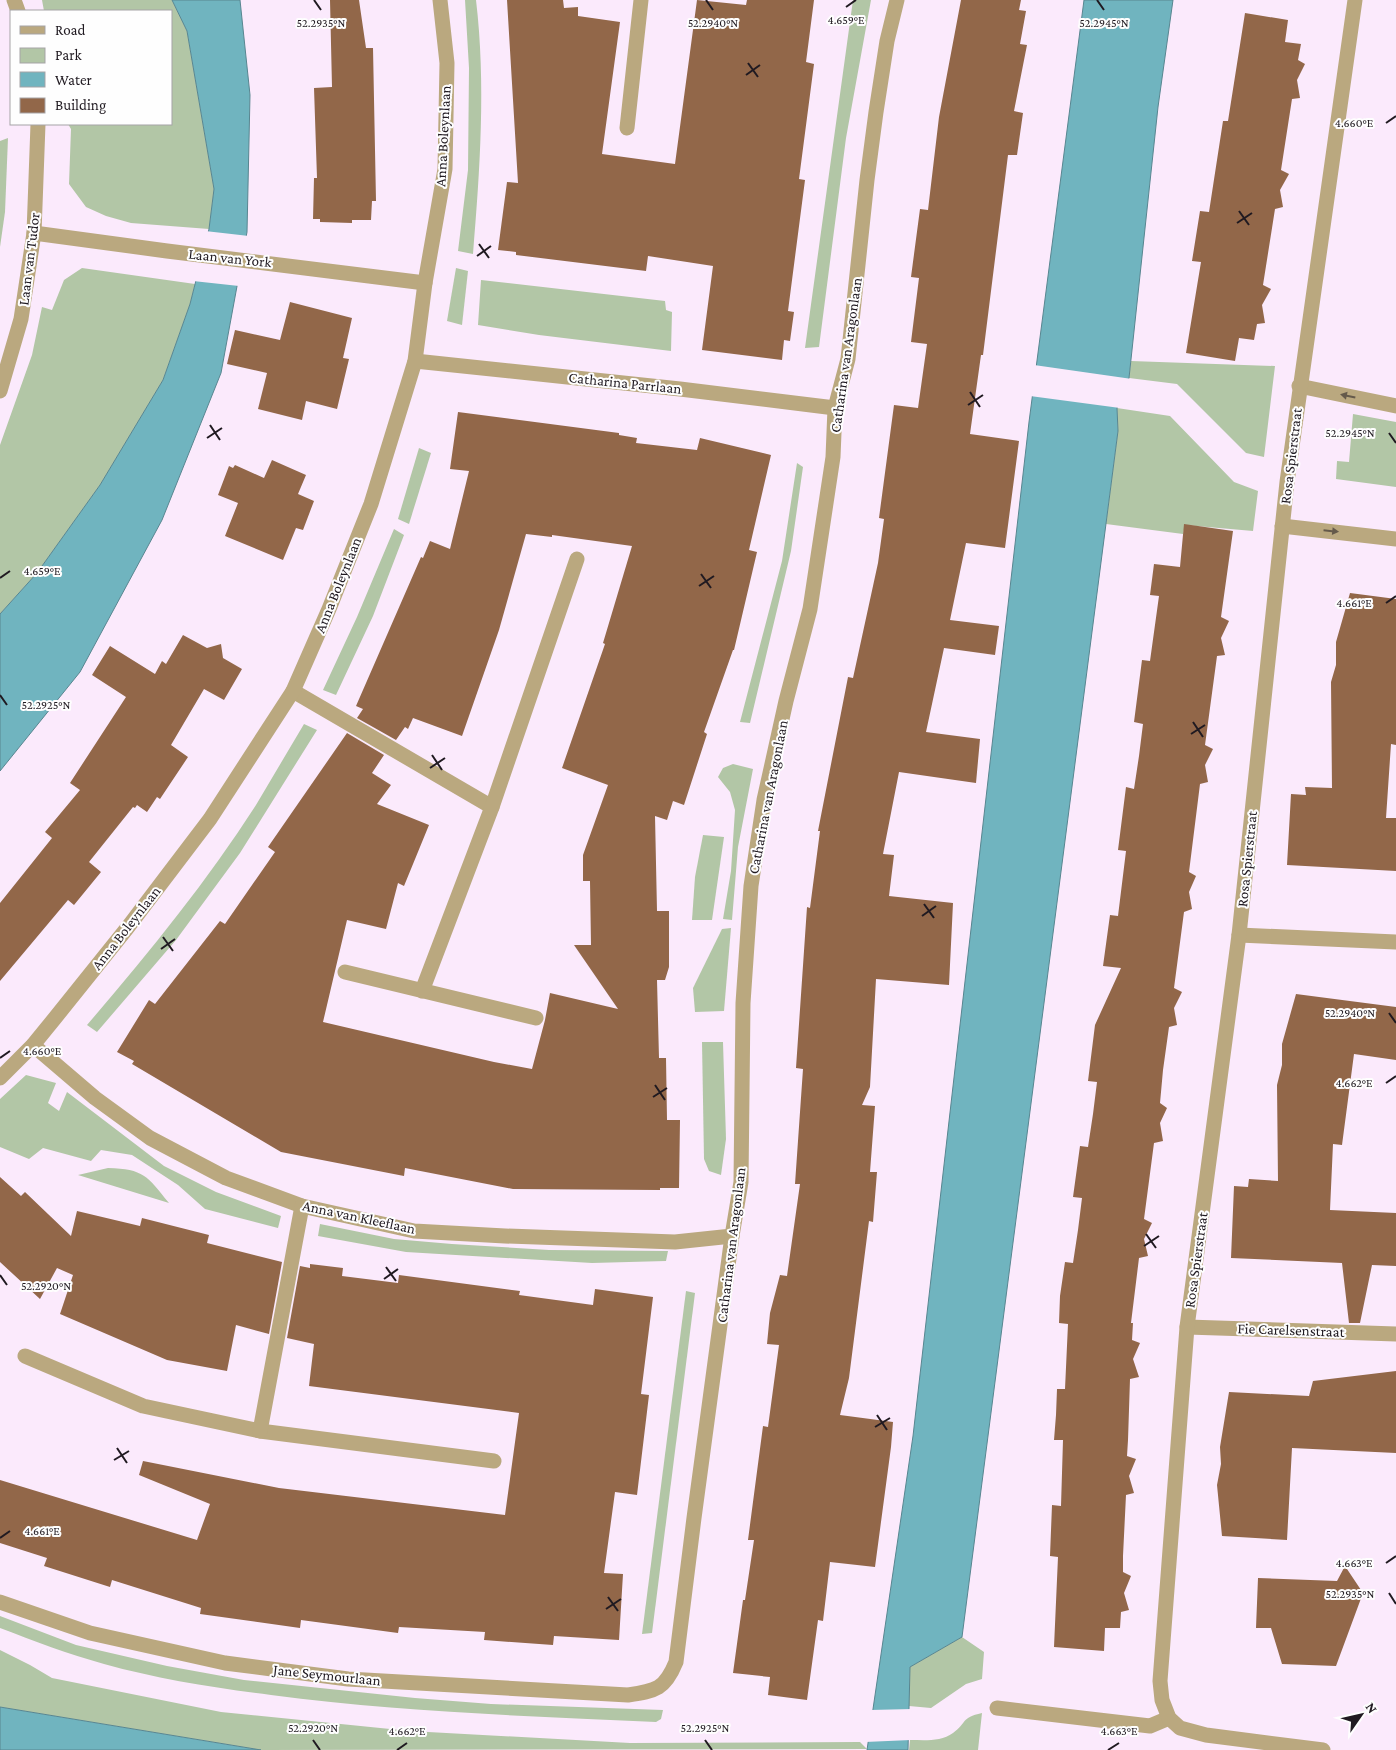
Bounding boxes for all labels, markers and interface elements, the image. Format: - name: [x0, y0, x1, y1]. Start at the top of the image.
- legend: [10, 10, 172, 125]
- text: 4.659°E: [828, 13, 865, 27]
- text: 52.2935°N: [297, 16, 346, 30]
- text: 52.2940°N: [688, 16, 738, 30]
- text: 52.2945°N: [1079, 16, 1129, 30]
- text: Road: [55, 22, 86, 38]
- text: Park: [55, 47, 82, 63]
- text: Water: [55, 72, 92, 88]
- street label: Anna Boleynlaan: [432, 85, 455, 187]
- text: Building: [55, 97, 106, 114]
- text: 4.660°E: [1335, 116, 1374, 130]
- street label: Laan van Tudor: [15, 211, 43, 306]
- street label: Laan van York: [188, 246, 273, 270]
- street label: Catharina van Aragonlaan: [827, 276, 866, 434]
- street label: Catharina Parrlaan: [568, 369, 682, 397]
- one-way arrow: [1341, 392, 1356, 400]
- street label: Rosa Spierstraat: [1277, 406, 1306, 505]
- text: 52.2945°N: [1325, 426, 1375, 440]
- one-way arrow: [1323, 527, 1339, 535]
- street label: Anna Boleynlaan: [312, 535, 365, 635]
- text: 4.659°E: [24, 564, 61, 578]
- text: 4.661°E: [1336, 596, 1372, 610]
- text: 52.2925°N: [22, 698, 71, 712]
- street label: Catharina van Aragonlaan: [745, 719, 792, 876]
- street label: Rosa Spierstraat: [1234, 809, 1261, 908]
- street label: Anna Boleynlaan: [88, 883, 164, 974]
- text: 52.2940°N: [1325, 1006, 1375, 1020]
- text: 4.660°E: [23, 1044, 62, 1058]
- text: 4.662°E: [1336, 1076, 1373, 1090]
- street label: Catharina van Aragonlaan: [714, 1166, 749, 1324]
- street label: Anna van Kleeflaan: [301, 1197, 417, 1237]
- street label: Rosa Spierstraat: [1181, 1210, 1212, 1309]
- text: 52.2920°N: [21, 1279, 71, 1293]
- street label: Fie Carelsenstraat: [1237, 1320, 1346, 1340]
- text: 4.661°E: [24, 1524, 60, 1538]
- text: 4.663°E: [1336, 1556, 1373, 1570]
- text: 52.2935°N: [1326, 1587, 1375, 1601]
- street label: Jane Seymourlaan: [270, 1661, 382, 1690]
- north arrow: [1336, 1690, 1386, 1740]
- text: N: [1362, 1699, 1381, 1717]
- text: 52.2920°N: [288, 1721, 338, 1735]
- text: 52.2925°N: [681, 1721, 730, 1735]
- text: 4.662°E: [389, 1724, 426, 1738]
- text: 4.663°E: [1101, 1724, 1138, 1738]

